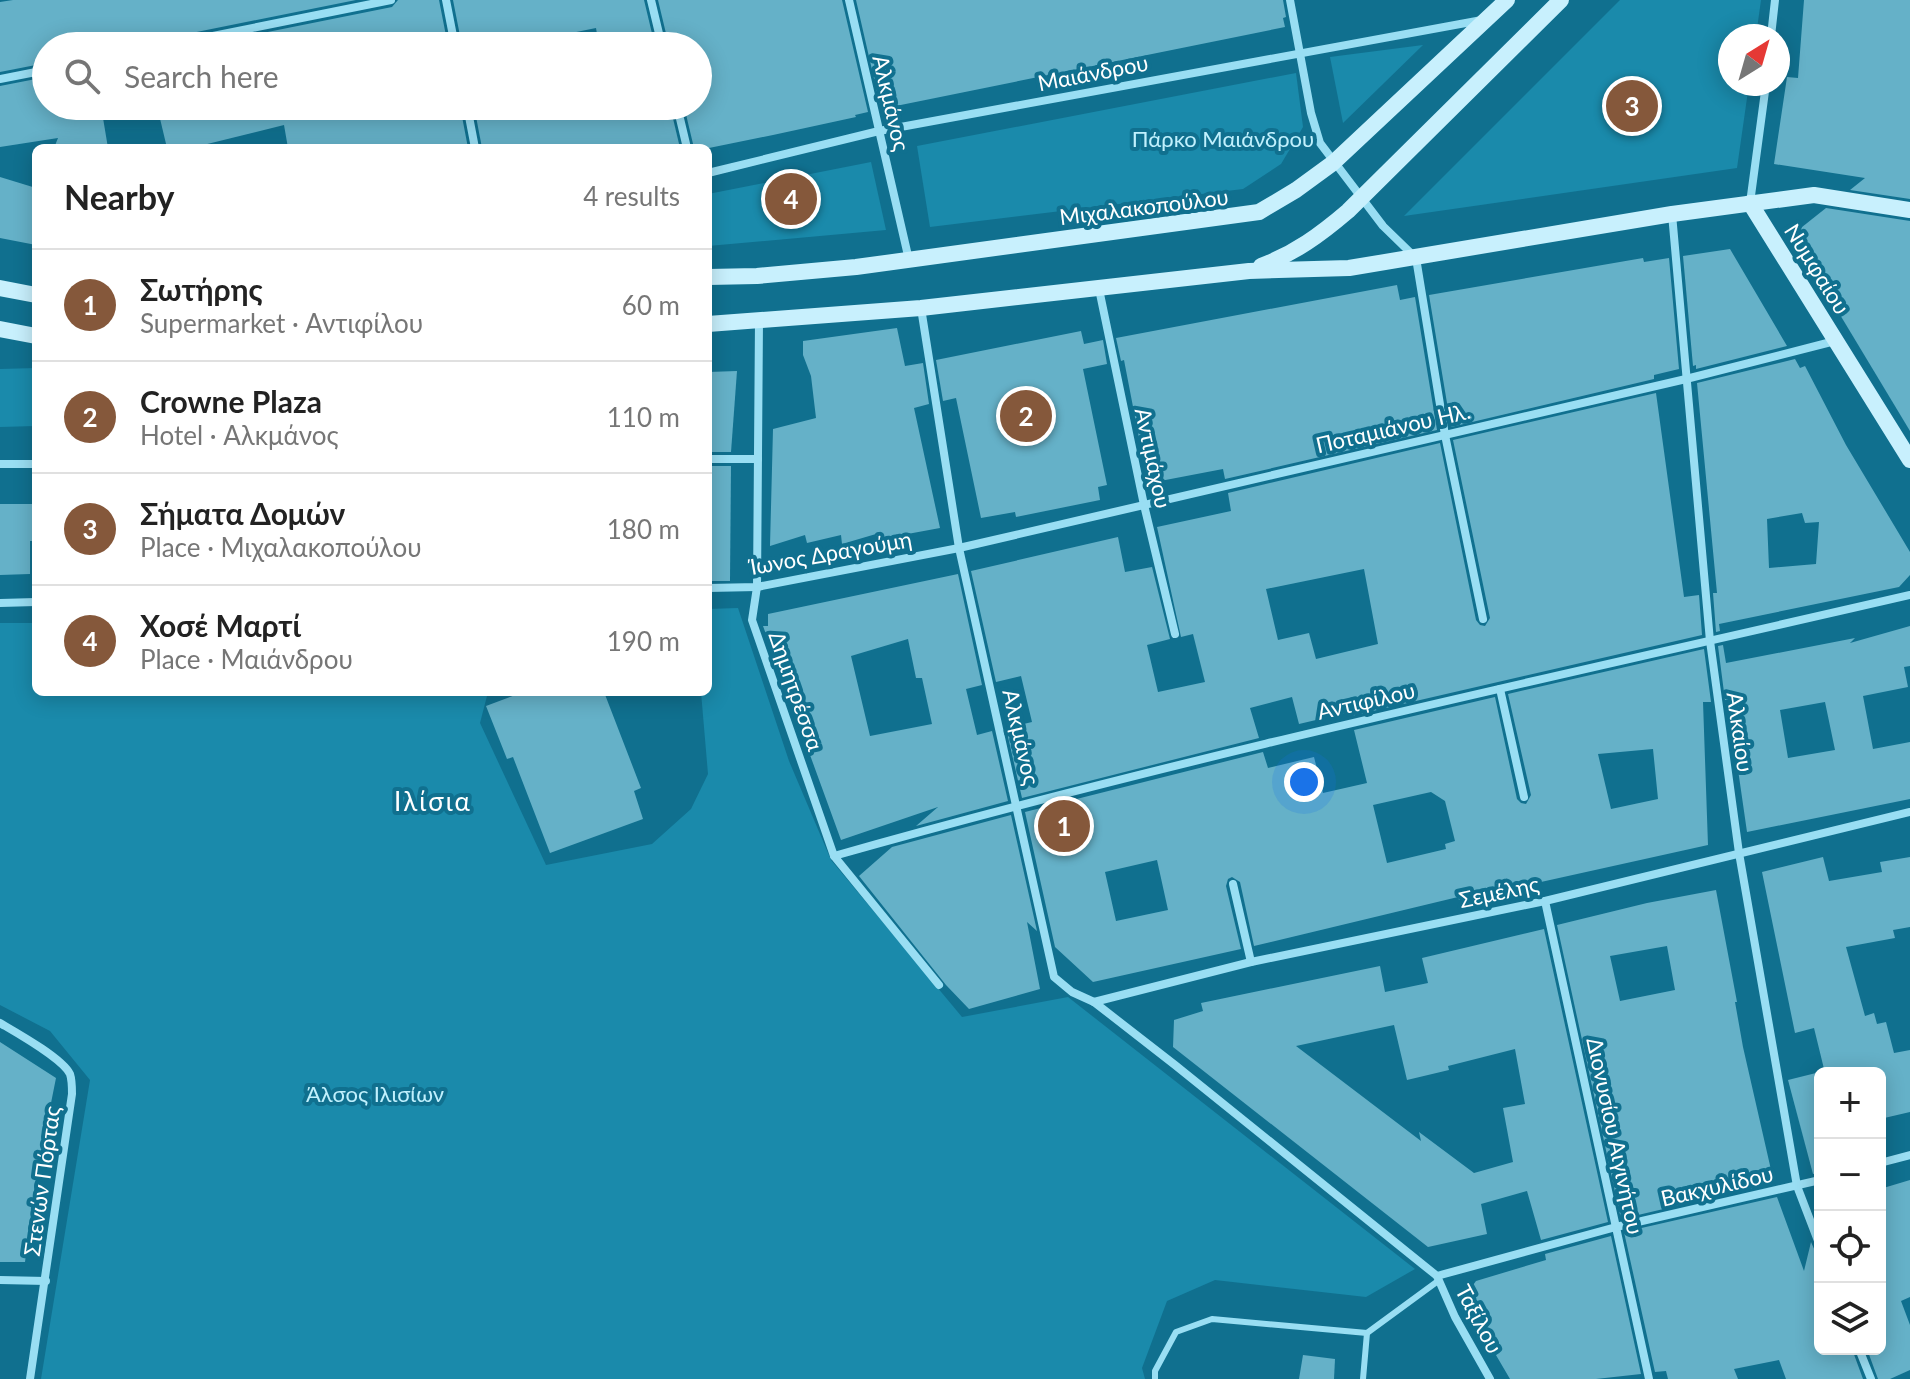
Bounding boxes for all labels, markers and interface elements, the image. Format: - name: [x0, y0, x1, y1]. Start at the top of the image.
- north arrow: [1718, 24, 1790, 96]
- search box: [32, 32, 712, 120]
- street label: Μαιάνδρου: [1035, 49, 1150, 96]
- street label: Αλκμάνος: [867, 52, 916, 154]
- icon: search: [60, 54, 104, 98]
- text: Search here: [124, 58, 279, 94]
- pin: 3: [1606, 76, 1658, 136]
- park label: Πάρκο Μαιάνδρου: [1132, 125, 1314, 152]
- pin: 4: [765, 169, 817, 229]
- text: Nearby: [64, 176, 175, 217]
- text: 4 results: [583, 180, 680, 212]
- street label: Μιχαλακοπούλου: [1058, 183, 1230, 230]
- street label: Νυμφαίου: [1779, 219, 1856, 319]
- text: Σωτήρης: [140, 271, 263, 307]
- text: 1: [82, 289, 98, 321]
- text: 60 m: [622, 289, 680, 321]
- text: Supermarket · Αντιφίλου: [140, 307, 423, 339]
- text: Crowne Plaza: [140, 383, 322, 419]
- pin: 2: [1000, 386, 1052, 446]
- street label: Ποταμιάνου Ηλ.: [1313, 397, 1473, 458]
- text: 2: [82, 401, 98, 433]
- text: 110 m: [607, 401, 680, 433]
- street label: Αντιμάχου: [1130, 405, 1177, 511]
- text: Hotel · Αλκμάνος: [140, 419, 339, 451]
- text: Σήματα Δομών: [140, 495, 345, 531]
- text: 3: [82, 513, 98, 545]
- text: 180 m: [607, 513, 680, 545]
- street label: Ίωνος Δραγούμη: [746, 525, 914, 580]
- text: Place · Μιχαλακοπούλου: [140, 531, 422, 563]
- text: Χοσέ Μαρτί: [140, 607, 301, 643]
- text: 4: [82, 625, 98, 657]
- text: 190 m: [607, 625, 680, 657]
- street label: Δημητρέσσα: [763, 628, 830, 754]
- text: Place · Μαιάνδρου: [140, 643, 353, 675]
- street label: Αντιφίλου: [1314, 676, 1417, 725]
- street label: Αλκμάνος: [997, 686, 1046, 788]
- street label: Αλκαίου: [1722, 690, 1759, 774]
- your location: [1284, 762, 1324, 802]
- district label: Iλίσια: [394, 785, 472, 817]
- pin: 1: [1038, 796, 1090, 856]
- street label: Σεμέλης: [1457, 870, 1541, 913]
- street label: Διονυσίου Αιγινήτου: [1581, 1035, 1650, 1237]
- map controls: [1814, 1067, 1886, 1355]
- button: +: [1814, 1067, 1886, 1139]
- park label: Άλσος Ιλισίων: [306, 1080, 444, 1107]
- street label: Στενών Πόρτας: [18, 1104, 65, 1258]
- button: −: [1814, 1139, 1886, 1211]
- street label: Βακχυλίδου: [1658, 1159, 1776, 1212]
- button: locate: [1814, 1211, 1886, 1283]
- street label: Ταξίλου: [1450, 1280, 1509, 1358]
- button: layers: [1814, 1283, 1886, 1355]

